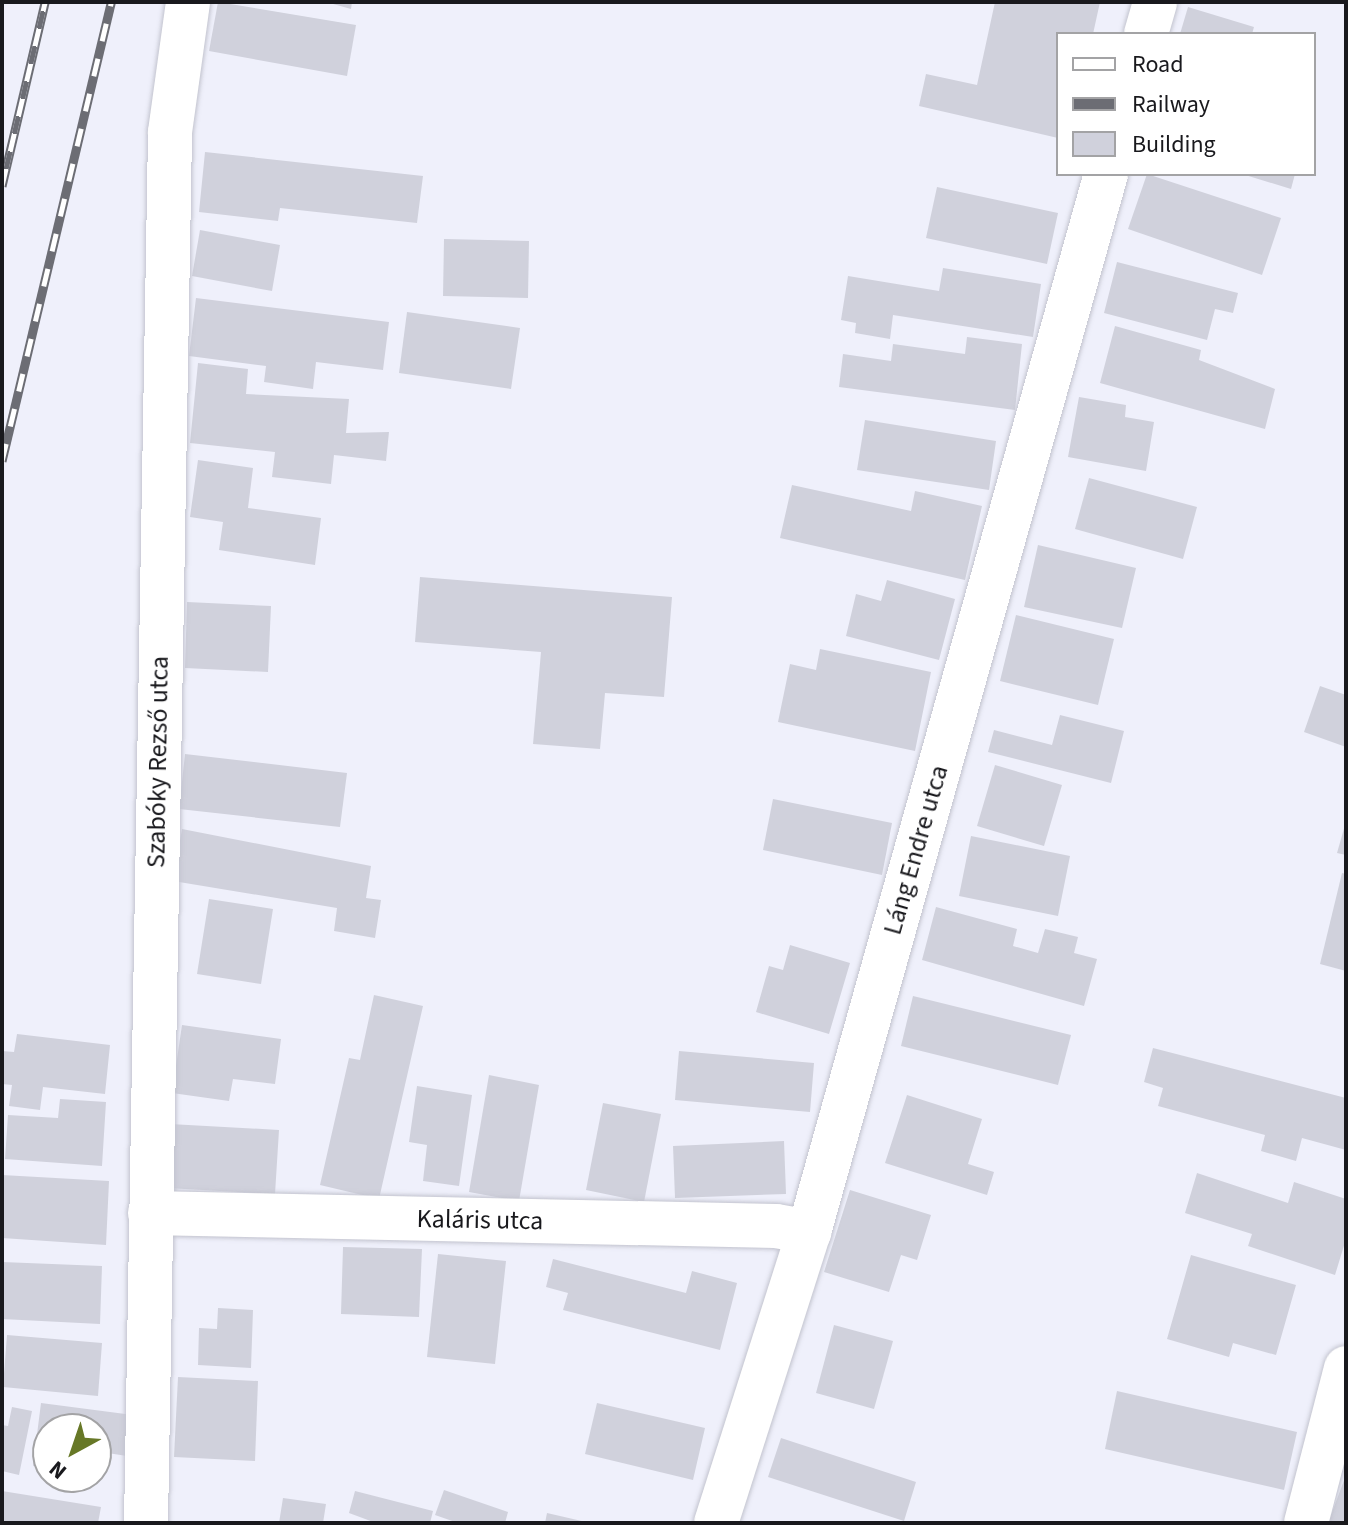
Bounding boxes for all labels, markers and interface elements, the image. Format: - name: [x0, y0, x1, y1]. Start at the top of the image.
- legend: [1056, 32, 1316, 176]
- text: Road: [1132, 47, 1184, 82]
- text: Railway: [1132, 87, 1210, 122]
- text: Building: [1132, 127, 1216, 162]
- street label: Szabóky Rezső utca: [141, 656, 175, 868]
- street label: Láng Endre utca: [877, 762, 955, 938]
- street label: Kaláris utca: [416, 1203, 544, 1237]
- north arrow: [32, 1413, 112, 1493]
- text: N: [42, 1453, 74, 1487]

